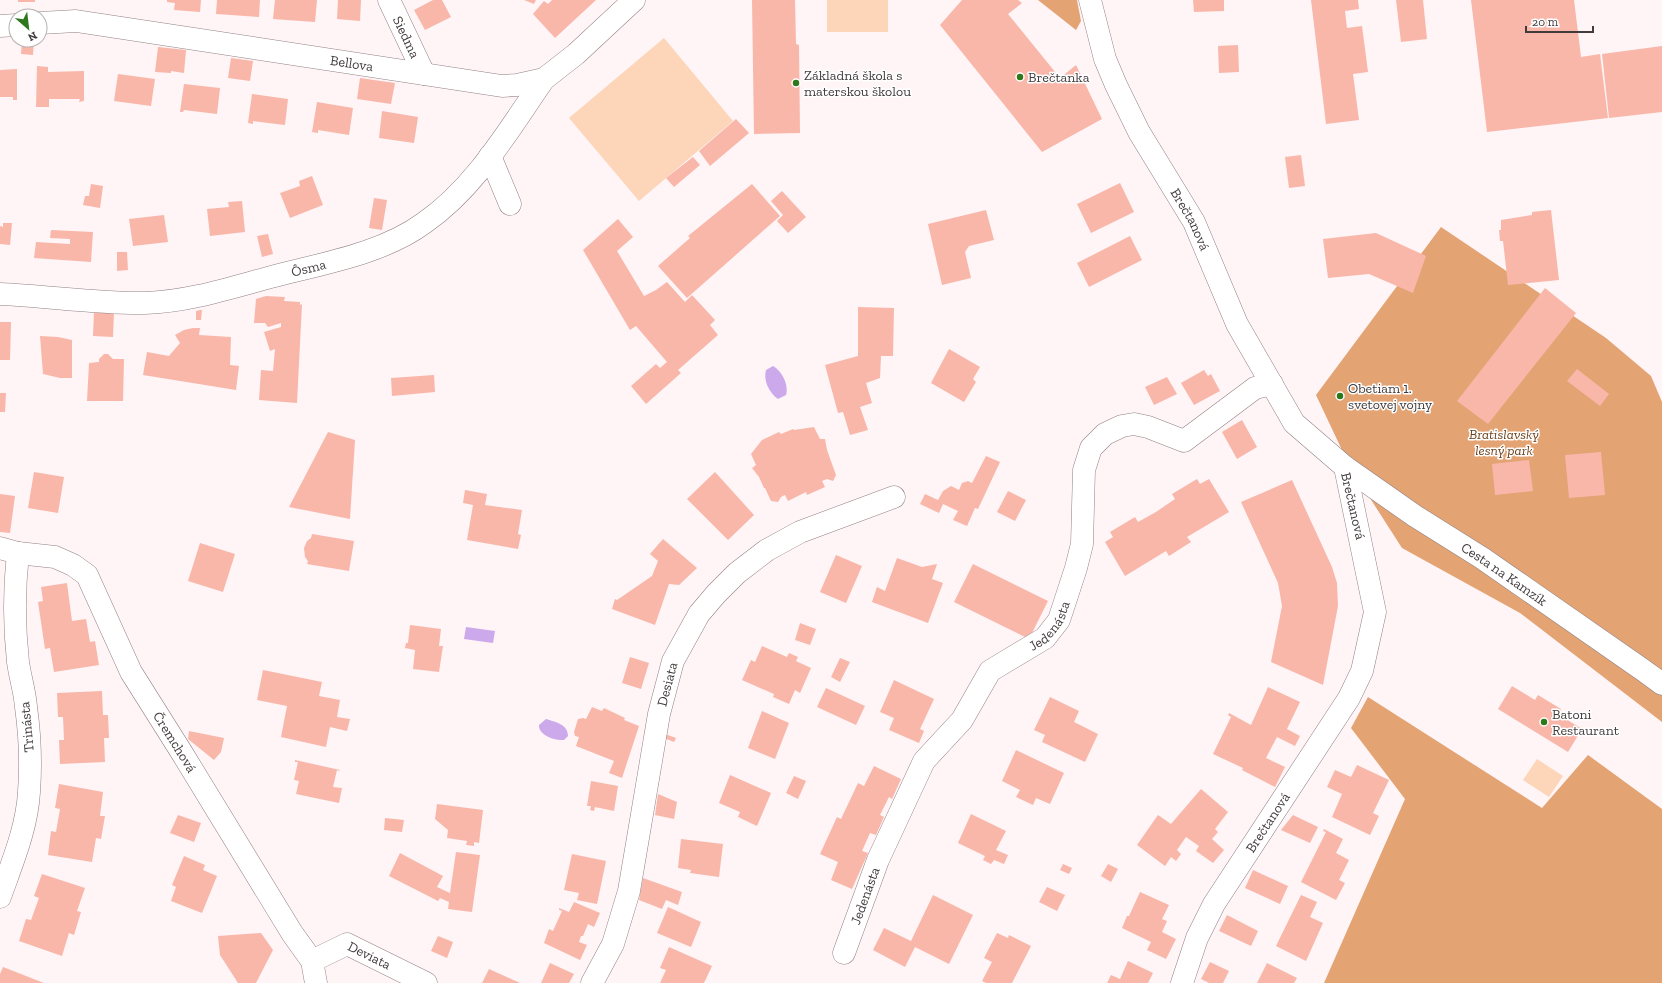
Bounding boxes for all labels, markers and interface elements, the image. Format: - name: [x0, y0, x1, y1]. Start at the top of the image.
- north arrow: [8, 8, 48, 48]
- scale bar: [1526, 8, 1593, 34]
- street label: Siedma: [389, 13, 424, 61]
- text: 20 m: [1532, 15, 1559, 29]
- text: N: [25, 29, 39, 44]
- street label: Bellova: [329, 51, 375, 75]
- place label: Základná škola s materskou školou: [804, 67, 911, 100]
- place label: Brečtanka: [1028, 69, 1090, 86]
- marker: Brečtanka: [1015, 72, 1025, 82]
- marker: Základná škola s materskou školou: [791, 78, 801, 88]
- street label: Brečtanová: [1167, 185, 1214, 253]
- street label: Ôsma: [289, 255, 328, 280]
- place label: Obetiam 1. svetovej vojny: [1348, 380, 1433, 413]
- marker: Obetiam 1. svetovej vojny: [1335, 391, 1345, 401]
- park label: Bratislavský lesný park: [1469, 426, 1539, 459]
- street label: Brečtanová: [1337, 471, 1369, 541]
- street label: Cesta na Kamzík: [1458, 539, 1551, 610]
- street label: Jedenásta: [1026, 599, 1073, 654]
- street label: Desiata: [653, 660, 681, 708]
- street label: Trinásta: [16, 701, 38, 753]
- place label: Batoni Restaurant: [1552, 706, 1620, 739]
- street label: Čremchová: [150, 708, 201, 776]
- marker: Batoni Restaurant: [1539, 717, 1549, 727]
- street label: Brečtanová: [1242, 789, 1293, 856]
- street label: Jedenásta: [847, 864, 883, 927]
- street label: Deviata: [345, 937, 394, 973]

